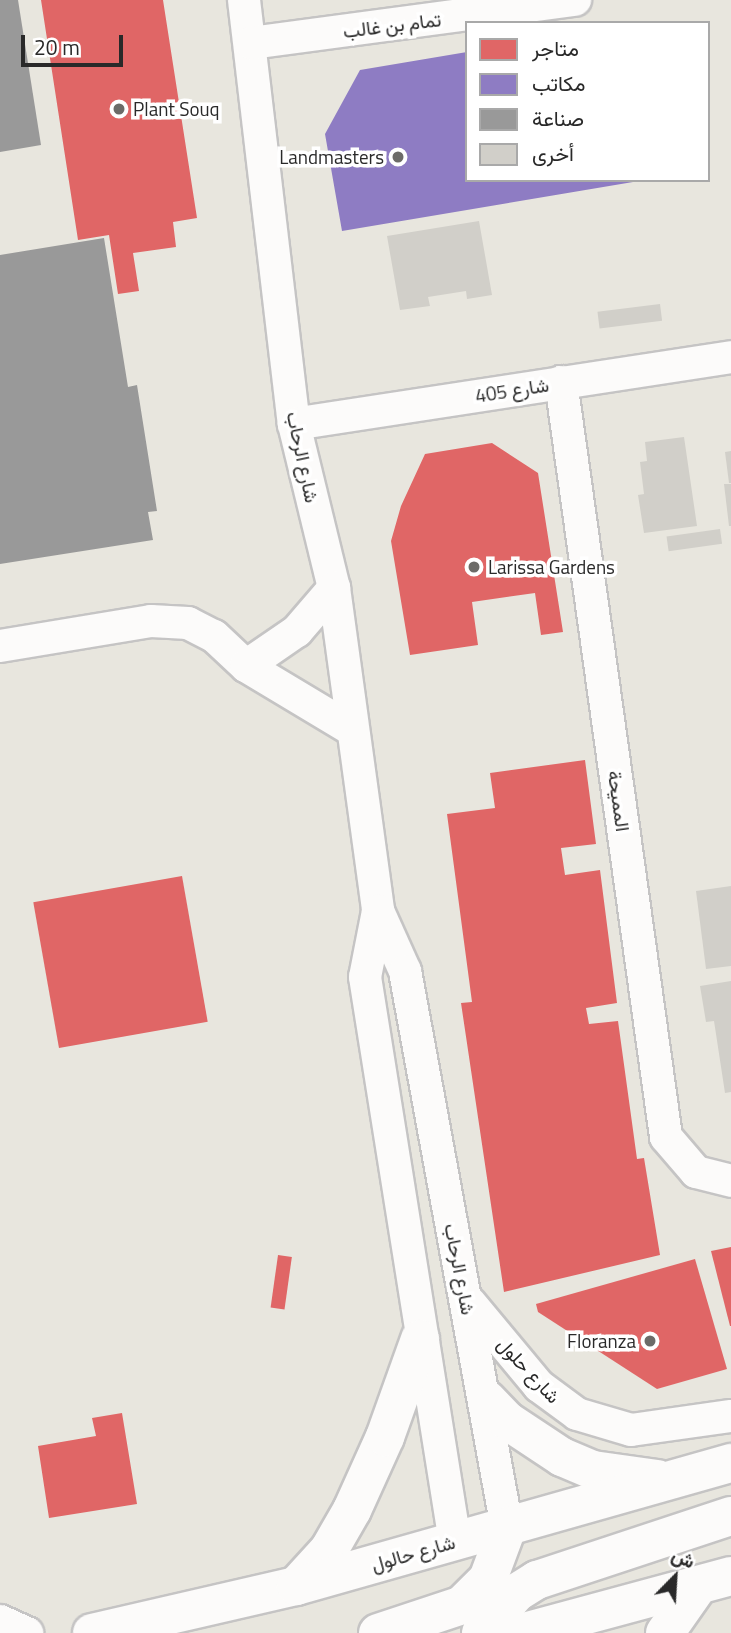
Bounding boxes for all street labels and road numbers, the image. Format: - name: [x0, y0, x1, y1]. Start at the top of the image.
- street label: تمام بن غالب: [342, 8, 442, 42]
- street label: شارع 405: [474, 373, 550, 407]
- street label: شارع الرحاب: [282, 409, 324, 505]
- street label: المميحة: [603, 769, 635, 833]
- street label: شارع الرحاب: [440, 1221, 480, 1317]
- street label: شارع حلول: [493, 1332, 565, 1408]
- street label: شارع حالول: [368, 1530, 458, 1576]

